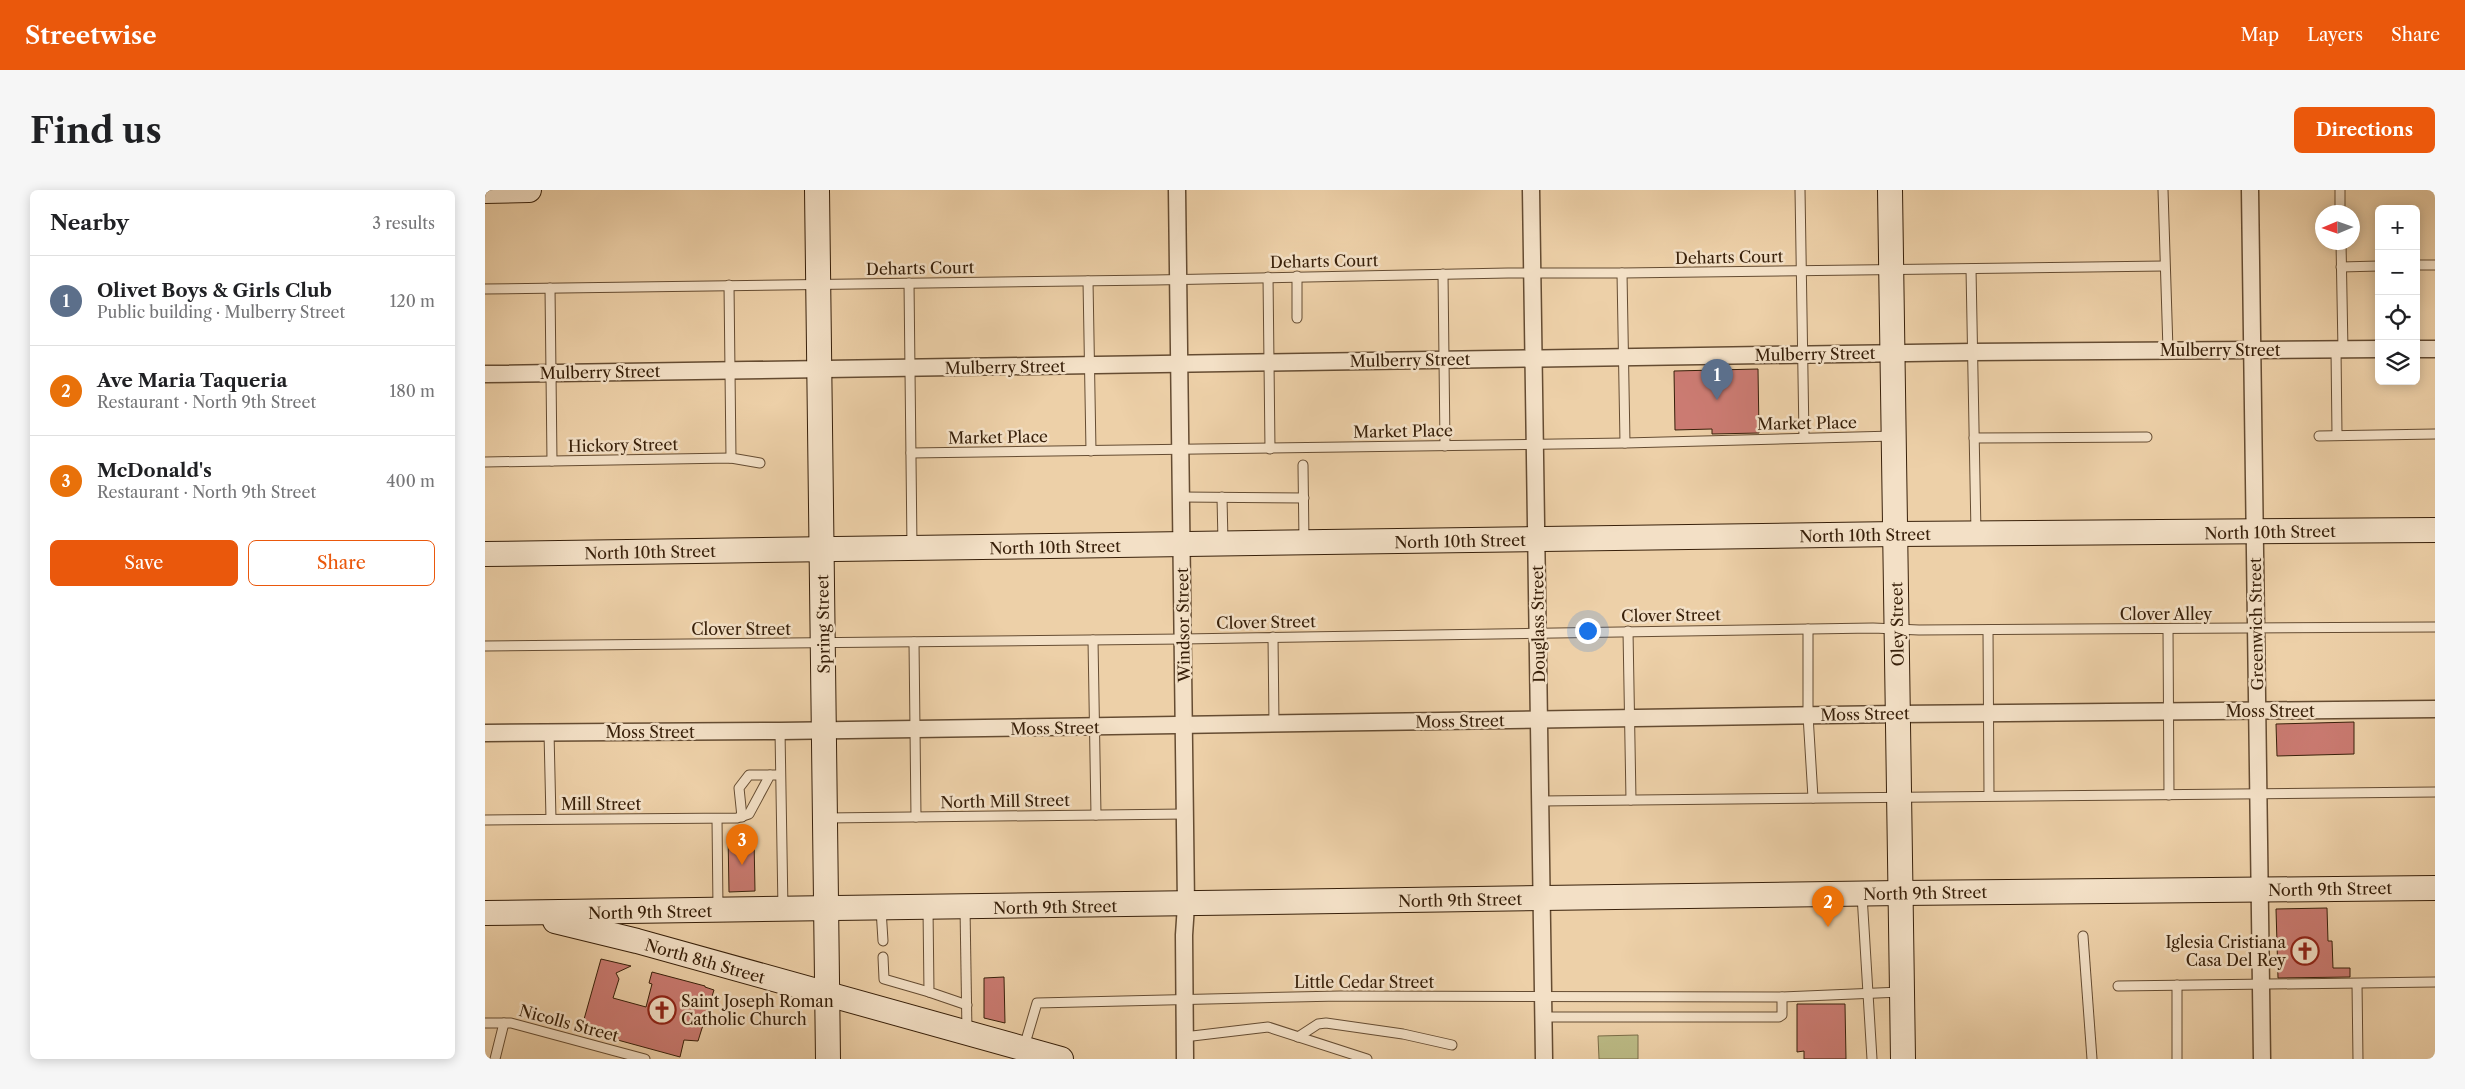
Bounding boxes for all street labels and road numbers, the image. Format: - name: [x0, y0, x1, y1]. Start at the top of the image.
- street label: Deharts Court: [1675, 246, 1784, 268]
- street label: Deharts Court: [1270, 250, 1379, 272]
- street label: Deharts Court: [866, 257, 975, 279]
- street label: Mulberry Street: [2160, 340, 2281, 360]
- street label: Mulberry Street: [1755, 343, 1876, 365]
- street label: Mulberry Street: [1350, 349, 1471, 371]
- street label: Mulberry Street: [945, 356, 1066, 378]
- street label: Mulberry Street: [540, 361, 661, 383]
- street label: Market Place: [1757, 412, 1857, 434]
- street label: Market Place: [1353, 420, 1453, 442]
- street label: Market Place: [948, 426, 1048, 448]
- street label: Hickory Street: [568, 434, 679, 456]
- street label: North 10th Street: [2204, 521, 2336, 543]
- street label: North 10th Street: [1799, 524, 1931, 546]
- street label: North 10th Street: [1394, 530, 1526, 552]
- street label: North 10th Street: [989, 536, 1121, 558]
- street label: North 10th Street: [584, 541, 716, 563]
- street label: Greenwich Street: [2245, 557, 2267, 691]
- street label: Douglass Street: [1527, 565, 1549, 683]
- street label: Windsor Street: [1172, 567, 1194, 684]
- street label: Spring Street: [812, 574, 834, 674]
- street label: Oley Street: [1886, 581, 1908, 666]
- street label: Clover Street: [1621, 604, 1721, 626]
- street label: Clover Alley: [2120, 604, 2213, 624]
- street label: Clover Street: [1216, 611, 1316, 633]
- street label: Clover Street: [691, 619, 791, 639]
- street label: Moss Street: [2225, 701, 2315, 721]
- street label: Moss Street: [1820, 703, 1910, 725]
- street label: Moss Street: [1415, 710, 1505, 732]
- street label: Moss Street: [1010, 717, 1100, 739]
- street label: Moss Street: [605, 722, 695, 742]
- street label: North Mill Street: [940, 790, 1070, 812]
- street label: Mill Street: [561, 794, 641, 814]
- street label: North 9th Street: [2268, 878, 2392, 900]
- street label: North 9th Street: [1863, 882, 1987, 904]
- street label: North 9th Street: [1398, 889, 1522, 911]
- street label: North 9th Street: [993, 896, 1117, 918]
- street label: North 9th Street: [588, 901, 712, 923]
- street label: North 8th Street: [643, 934, 768, 988]
- street label: Little Cedar Street: [1294, 972, 1434, 992]
- street label: Nicolls Street: [517, 1000, 621, 1046]

